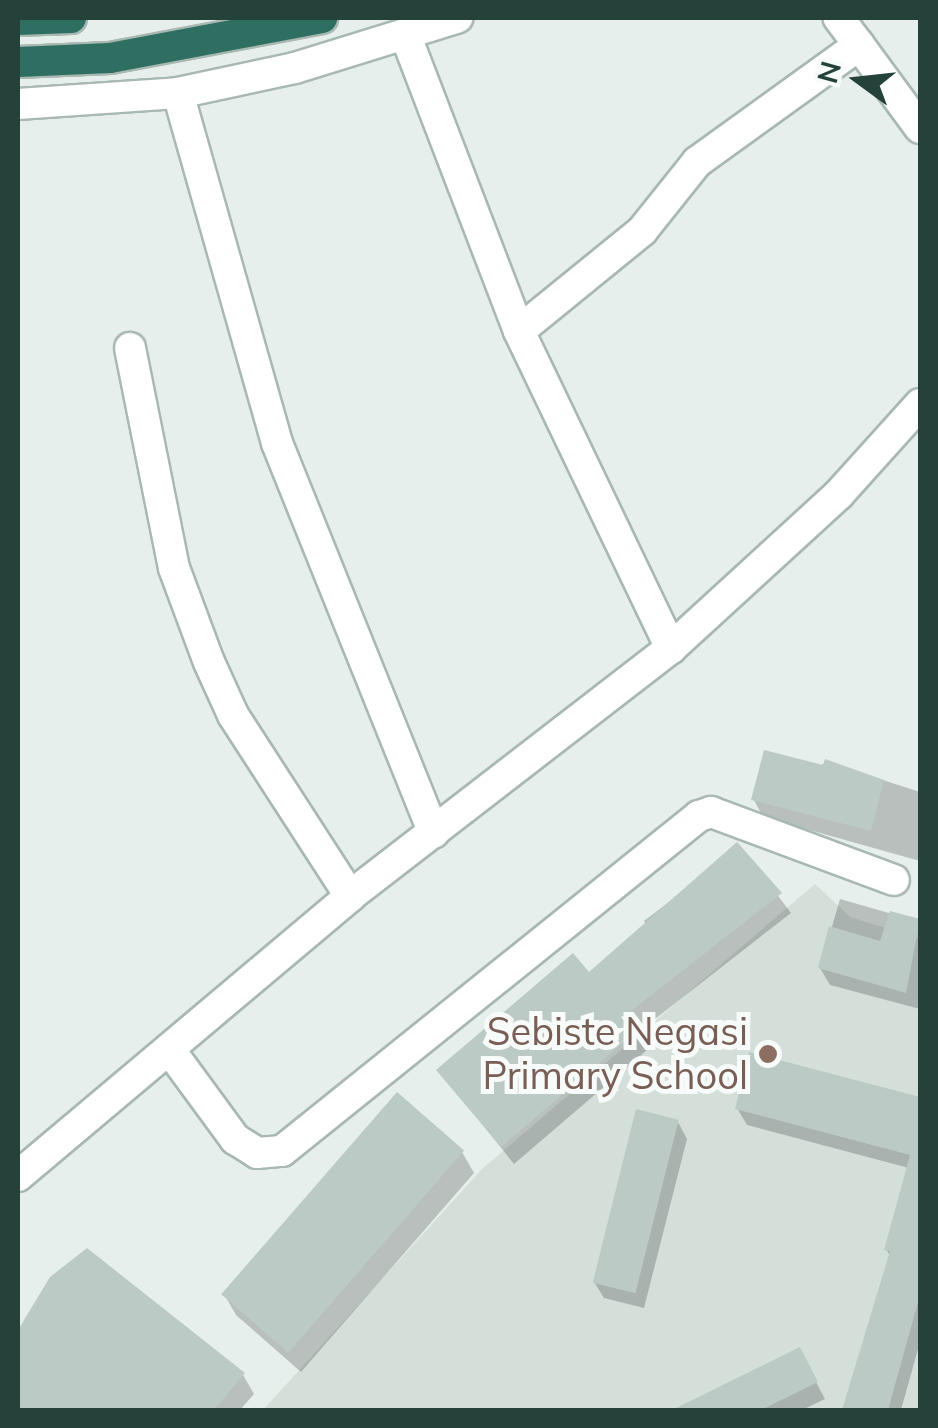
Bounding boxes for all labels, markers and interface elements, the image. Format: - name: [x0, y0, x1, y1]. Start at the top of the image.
- north arrow: [808, 30, 908, 130]
- text: N: [809, 57, 848, 87]
- place label: Sebiste Negasi Primary School: [482, 1009, 748, 1098]
- marker: Sebiste Negasi Primary School: [757, 1043, 779, 1065]

